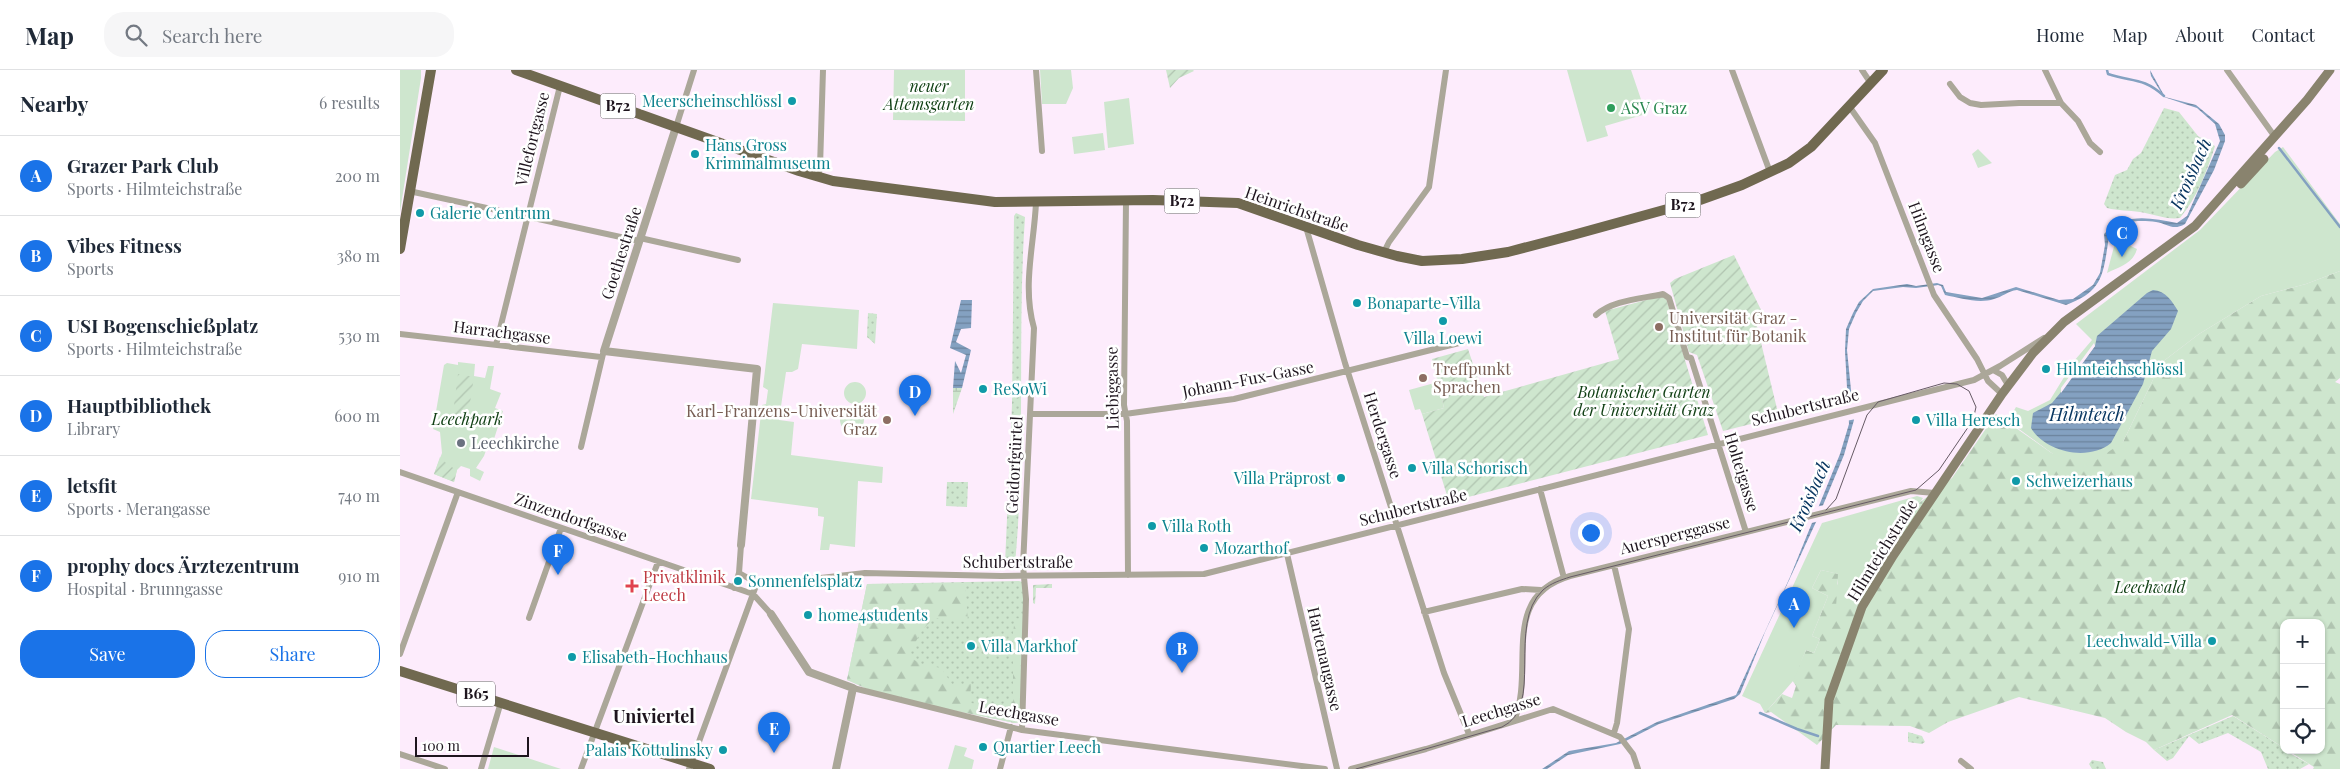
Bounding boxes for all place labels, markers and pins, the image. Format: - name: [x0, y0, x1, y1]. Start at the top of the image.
- place label: Meerscheinschlössl: [642, 90, 782, 111]
- marker: Meerscheinschlössl: [786, 95, 798, 107]
- place label: ASV Graz: [1620, 97, 1688, 118]
- marker: ASV Graz: [1605, 102, 1617, 114]
- place label: Hans Gross Kriminalmuseum: [705, 134, 831, 173]
- marker: Hans Gross Kriminalmuseum: [689, 148, 701, 160]
- place label: Galerie Centrum: [430, 202, 550, 223]
- marker: Galerie Centrum: [414, 207, 426, 219]
- pin: C: [2106, 216, 2138, 257]
- place label: Bonaparte-Villa: [1367, 292, 1481, 313]
- marker: Bonaparte-Villa: [1351, 297, 1363, 309]
- place label: Universität Graz - Institut für Botanik: [1669, 307, 1807, 346]
- marker: Villa Loewi: [1437, 315, 1449, 327]
- marker: Universität Graz - Institut für Botanik: [1653, 321, 1665, 333]
- place label: Villa Loewi: [1403, 327, 1483, 348]
- place label: Treffpunkt Sprachen: [1433, 358, 1511, 397]
- place label: Hilmteichschlössl: [2056, 358, 2184, 379]
- marker: Hilmteichschlössl: [2040, 363, 2052, 375]
- marker: Treffpunkt Sprachen: [1417, 372, 1429, 384]
- pin: D: [899, 375, 931, 416]
- place label: ReSoWi: [993, 378, 1047, 399]
- marker: ReSoWi: [977, 383, 989, 395]
- place label: Karl-Franzens-Universität Graz: [686, 400, 877, 439]
- place label: Villa Heresch: [1925, 409, 2021, 430]
- marker: Karl-Franzens-Universität Graz: [881, 414, 893, 426]
- marker: Villa Heresch: [1910, 414, 1922, 426]
- place label: Leechkirche: [471, 432, 559, 453]
- marker: Leechkirche: [455, 437, 467, 449]
- place label: Villa Schorisch: [1421, 457, 1529, 478]
- marker: Villa Schorisch: [1406, 462, 1418, 474]
- place label: Villa Präprost: [1233, 467, 1331, 488]
- place label: Schweizerhaus: [2026, 470, 2133, 491]
- marker: Villa Präprost: [1335, 472, 1347, 484]
- marker: Schweizerhaus: [2010, 475, 2022, 487]
- place label: Villa Roth: [1161, 515, 1232, 536]
- marker: Villa Roth: [1146, 520, 1158, 532]
- pin: F: [542, 534, 574, 575]
- place label: Mozarthof: [1214, 537, 1290, 558]
- marker: Mozarthof: [1198, 542, 1210, 554]
- place label: Privatklinik Leech: [643, 566, 726, 605]
- place label: Sonnenfelsplatz: [748, 570, 863, 591]
- marker: Sonnenfelsplatz: [732, 575, 744, 587]
- marker: Privatklinik Leech: [625, 579, 639, 593]
- pin: A: [1778, 587, 1810, 628]
- place label: home4students: [818, 604, 928, 625]
- marker: home4students: [802, 609, 814, 621]
- place label: Leechwald-Villa: [2086, 630, 2202, 651]
- pin: B: [1166, 632, 1198, 673]
- place label: Villa Markhof: [980, 635, 1078, 656]
- marker: Leechwald-Villa: [2206, 635, 2218, 647]
- marker: Villa Markhof: [965, 640, 977, 652]
- place label: Elisabeth-Hochhaus: [582, 646, 728, 667]
- marker: Elisabeth-Hochhaus: [566, 651, 578, 663]
- pin: E: [758, 712, 790, 753]
- place label: Quartier Leech: [993, 736, 1102, 757]
- place label: Palais Kottulinsky: [585, 739, 713, 760]
- marker: Quartier Leech: [977, 741, 989, 753]
- marker: Palais Kottulinsky: [717, 744, 729, 756]

